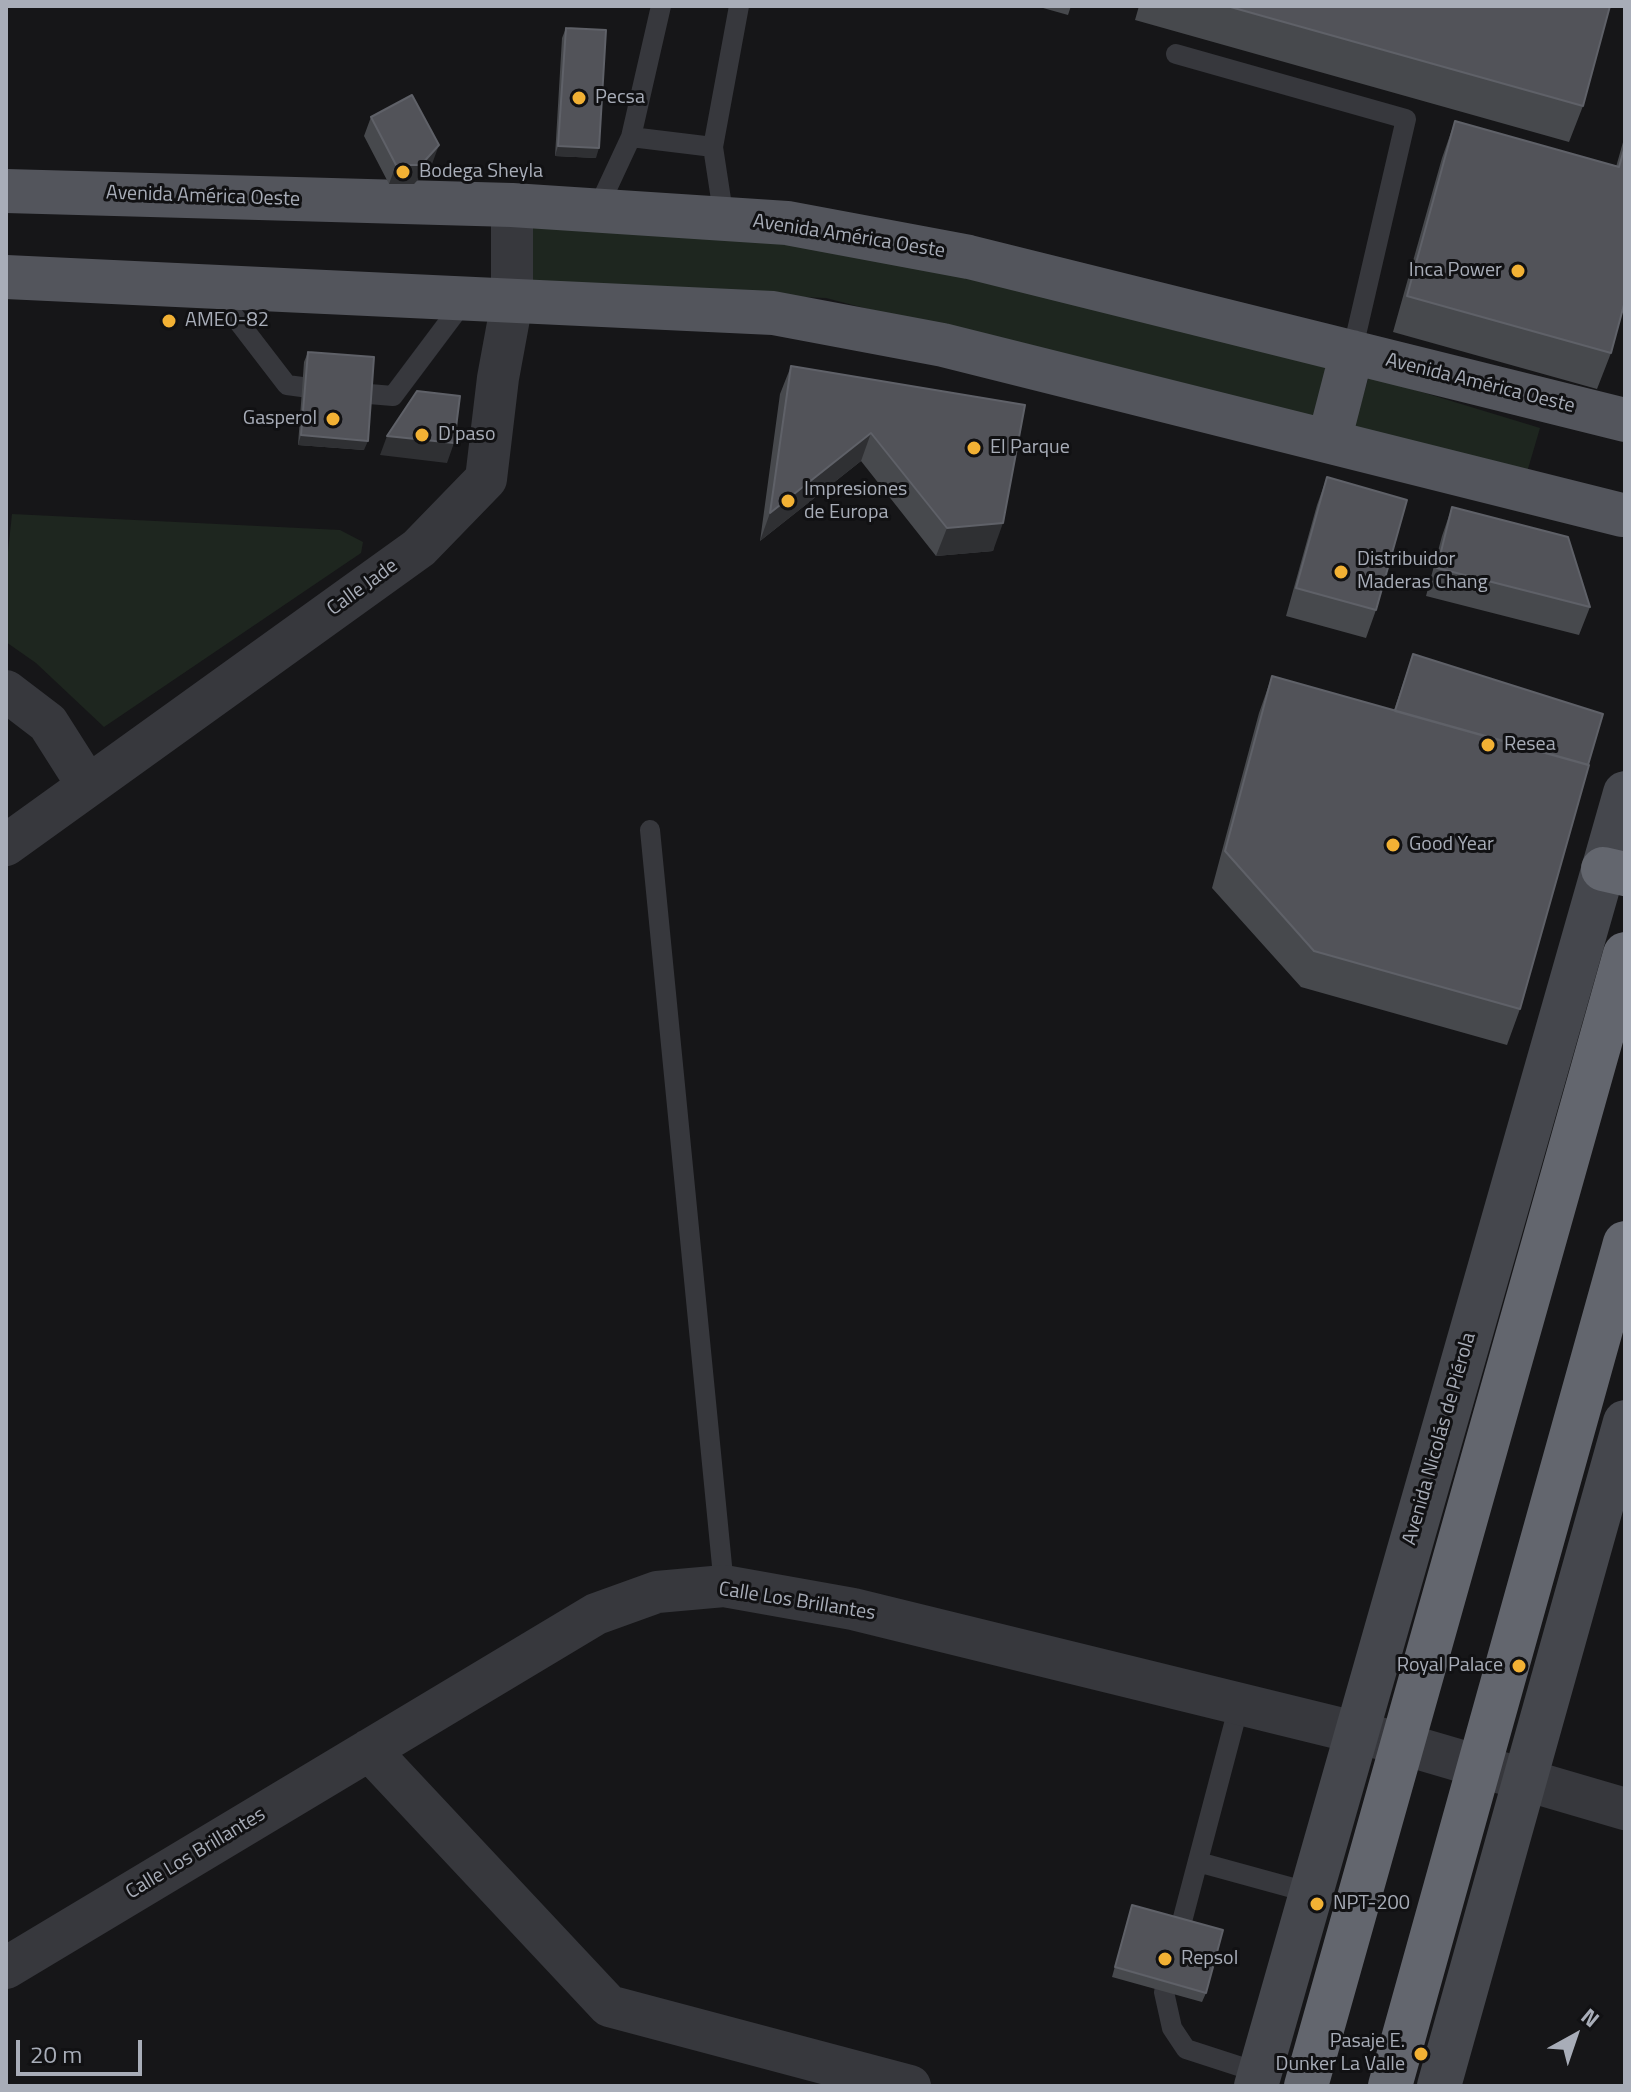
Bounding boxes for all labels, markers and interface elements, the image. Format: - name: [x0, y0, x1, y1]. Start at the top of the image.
- place label: Pecsa: [595, 86, 645, 110]
- marker: Pecsa: [570, 89, 588, 107]
- place label: Bodega Sheyla: [419, 160, 543, 184]
- marker: Bodega Sheyla: [394, 163, 412, 181]
- street label: Avenida América Oeste: [106, 182, 300, 212]
- street label: Avenida América Oeste: [751, 210, 947, 264]
- place label: Inca Power: [1409, 259, 1502, 283]
- marker: Inca Power: [1509, 262, 1527, 280]
- place label: AMEO-82: [185, 309, 269, 333]
- marker: AMEO-82: [160, 312, 178, 330]
- street label: Avenida América Oeste: [1383, 349, 1577, 419]
- place label: Gasperol: [243, 407, 317, 431]
- marker: Gasperol: [324, 410, 342, 428]
- place label: D'paso: [438, 423, 495, 447]
- marker: D'paso: [413, 426, 431, 444]
- place label: El Parque: [990, 436, 1070, 460]
- marker: El Parque: [965, 439, 983, 457]
- place label: Impresiones de Europa: [804, 478, 907, 525]
- marker: Impresiones de Europa: [779, 492, 797, 510]
- place label: Distribuidor Maderas Chang: [1357, 548, 1488, 595]
- street label: Calle Jade: [323, 554, 403, 622]
- marker: Distribuidor Maderas Chang: [1332, 563, 1350, 581]
- place label: Resea: [1504, 733, 1556, 757]
- marker: Resea: [1479, 736, 1497, 754]
- place label: Good Year: [1409, 833, 1494, 857]
- marker: Good Year: [1384, 836, 1402, 854]
- street label: Avenida Nicolás de Piérola: [1398, 1330, 1482, 1548]
- street label: Calle Los Brillantes: [717, 1578, 877, 1626]
- place label: Royal Palace: [1397, 1654, 1503, 1678]
- marker: Royal Palace: [1510, 1657, 1528, 1675]
- street label: Calle Los Brillantes: [122, 1803, 270, 1905]
- place label: NPT-200: [1333, 1892, 1410, 1916]
- marker: NPT-200: [1308, 1895, 1326, 1913]
- place label: Repsol: [1181, 1947, 1238, 1971]
- marker: Repsol: [1156, 1950, 1174, 1968]
- north arrow: [1535, 1996, 1615, 2076]
- text: N: [1574, 2000, 1607, 2036]
- scale bar: [20, 2024, 146, 2074]
- place label: Pasaje E. Dunker La Valle: [1276, 2030, 1405, 2077]
- text: 20 m: [30, 2036, 82, 2072]
- marker: Pasaje E. Dunker La Valle: [1412, 2045, 1430, 2063]

